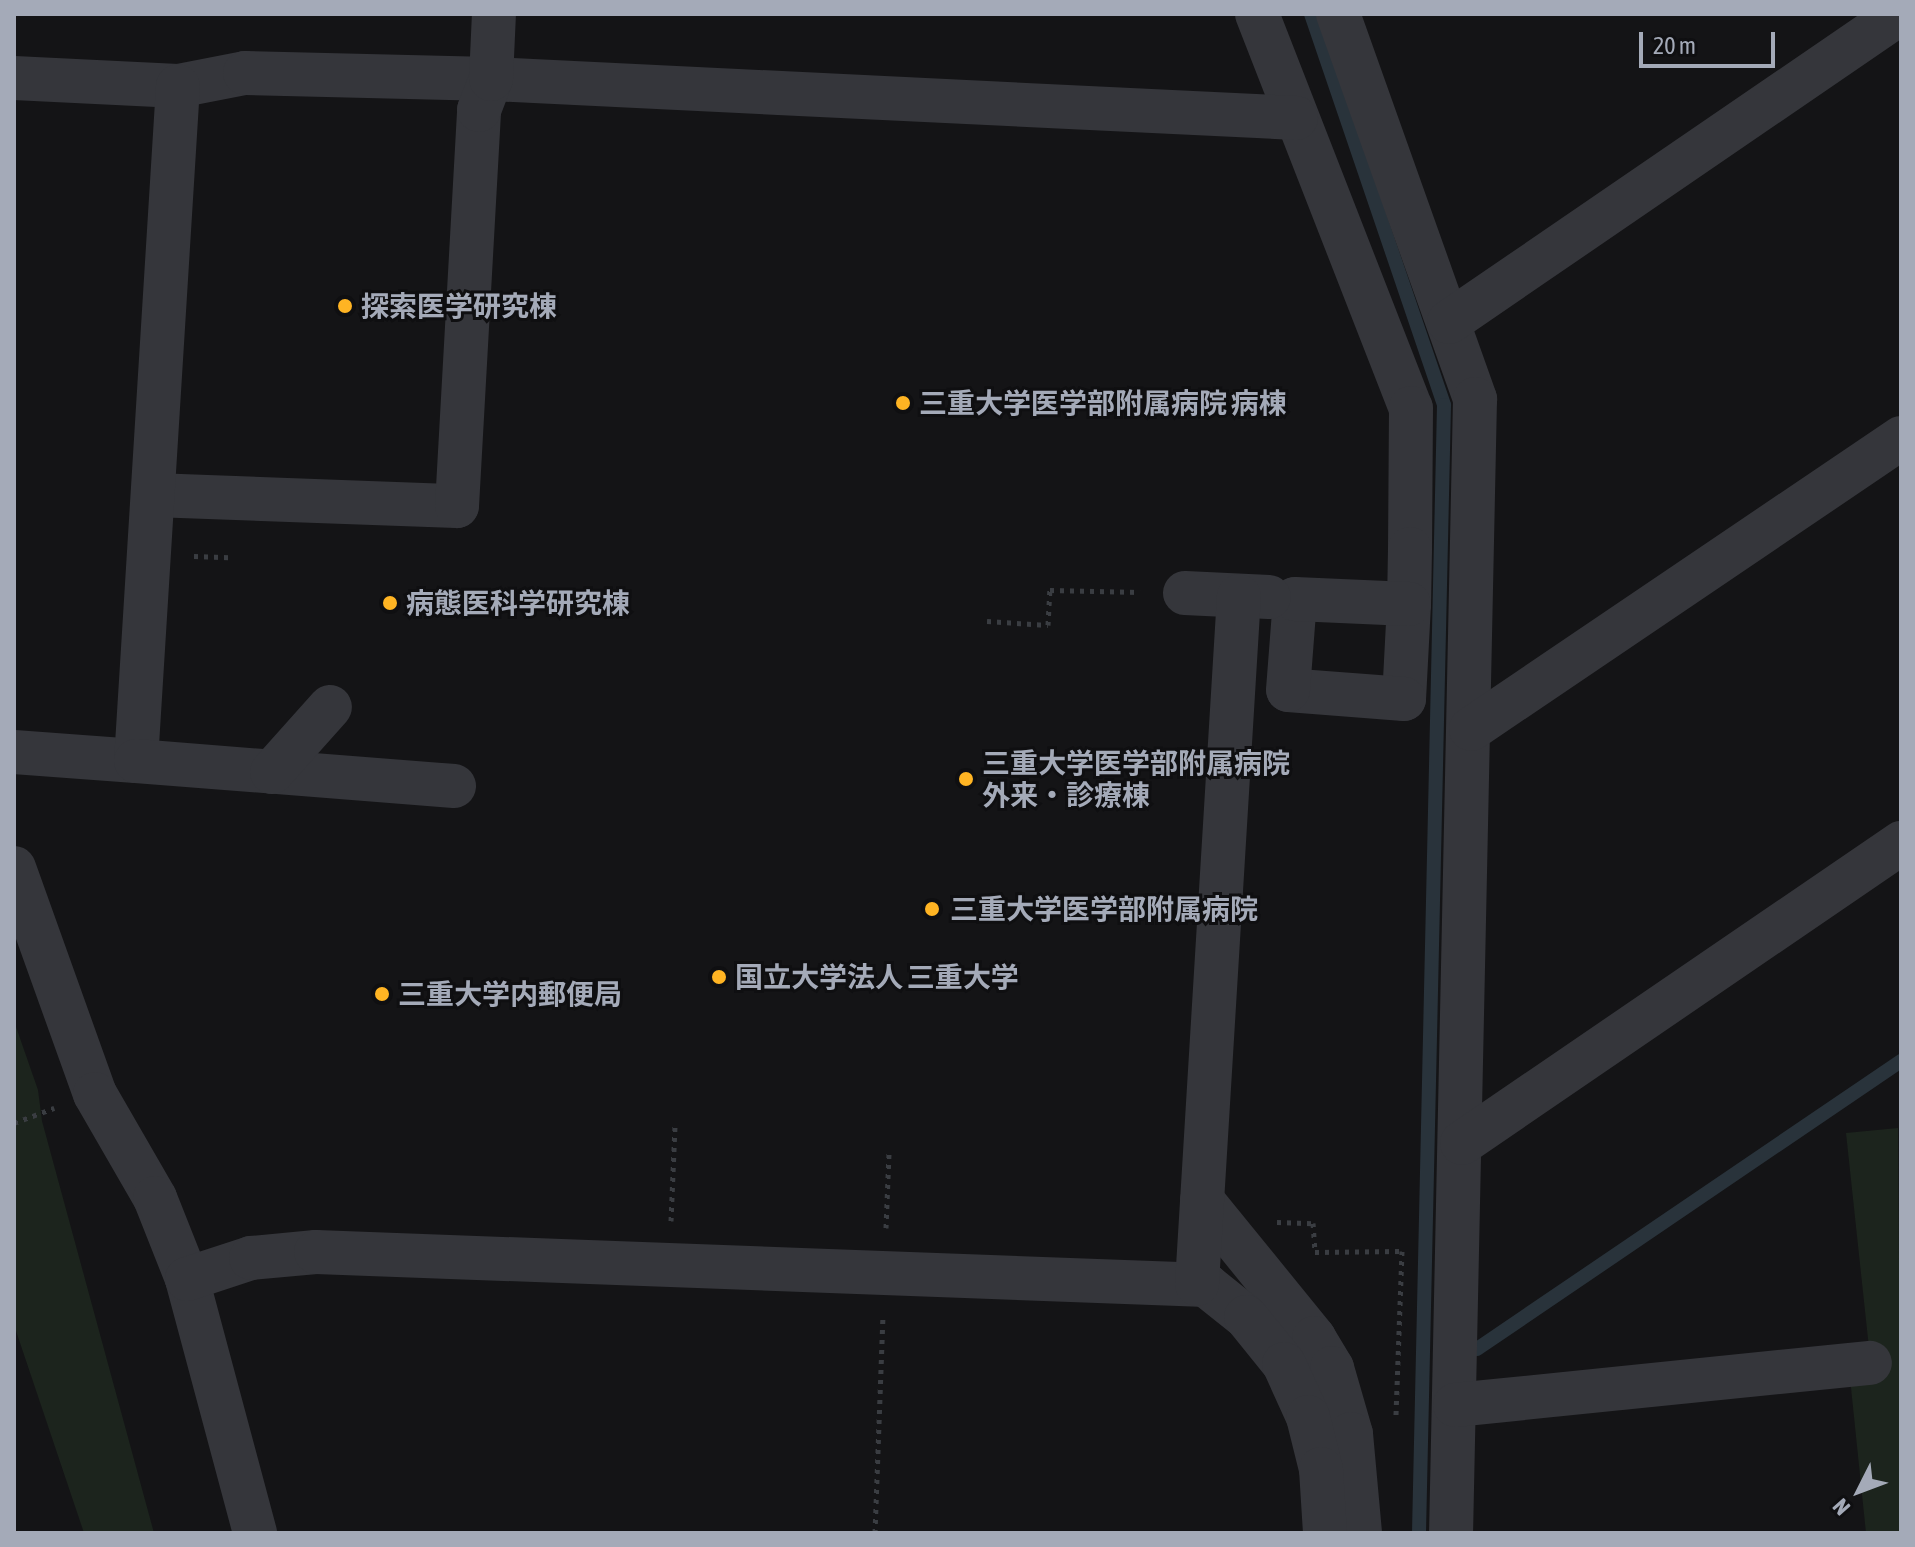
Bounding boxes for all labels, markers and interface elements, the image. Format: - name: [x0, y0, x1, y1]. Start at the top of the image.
- scale bar: [1643, 16, 1779, 66]
- text: 20 m: [1653, 32, 1696, 59]
- place label: 探索医学研究棟: [361, 289, 557, 323]
- marker: 探索医学研究棟: [336, 297, 354, 315]
- place label: 三重大学医学部附属病院 病棟: [919, 386, 1287, 420]
- marker: 三重大学医学部附属病院 病棟: [894, 394, 912, 412]
- place label: 病態医科学研究棟: [406, 586, 630, 620]
- marker: 病態医科学研究棟: [381, 594, 399, 612]
- place label: 三重大学医学部附属病院 外来・診療棟: [982, 746, 1290, 812]
- marker: 三重大学医学部附属病院 外来・診療棟: [957, 770, 975, 788]
- place label: 三重大学医学部附属病院: [950, 892, 1258, 926]
- marker: 三重大学医学部附属病院: [921, 898, 943, 920]
- place label: 国立大学法人 三重大学: [735, 960, 1019, 994]
- marker: 国立大学法人 三重大学: [710, 968, 728, 986]
- place label: 三重大学内郵便局: [398, 977, 622, 1011]
- marker: 三重大学内郵便局: [373, 985, 391, 1003]
- north arrow: [1819, 1451, 1899, 1531]
- text: N: [1827, 1494, 1855, 1521]

